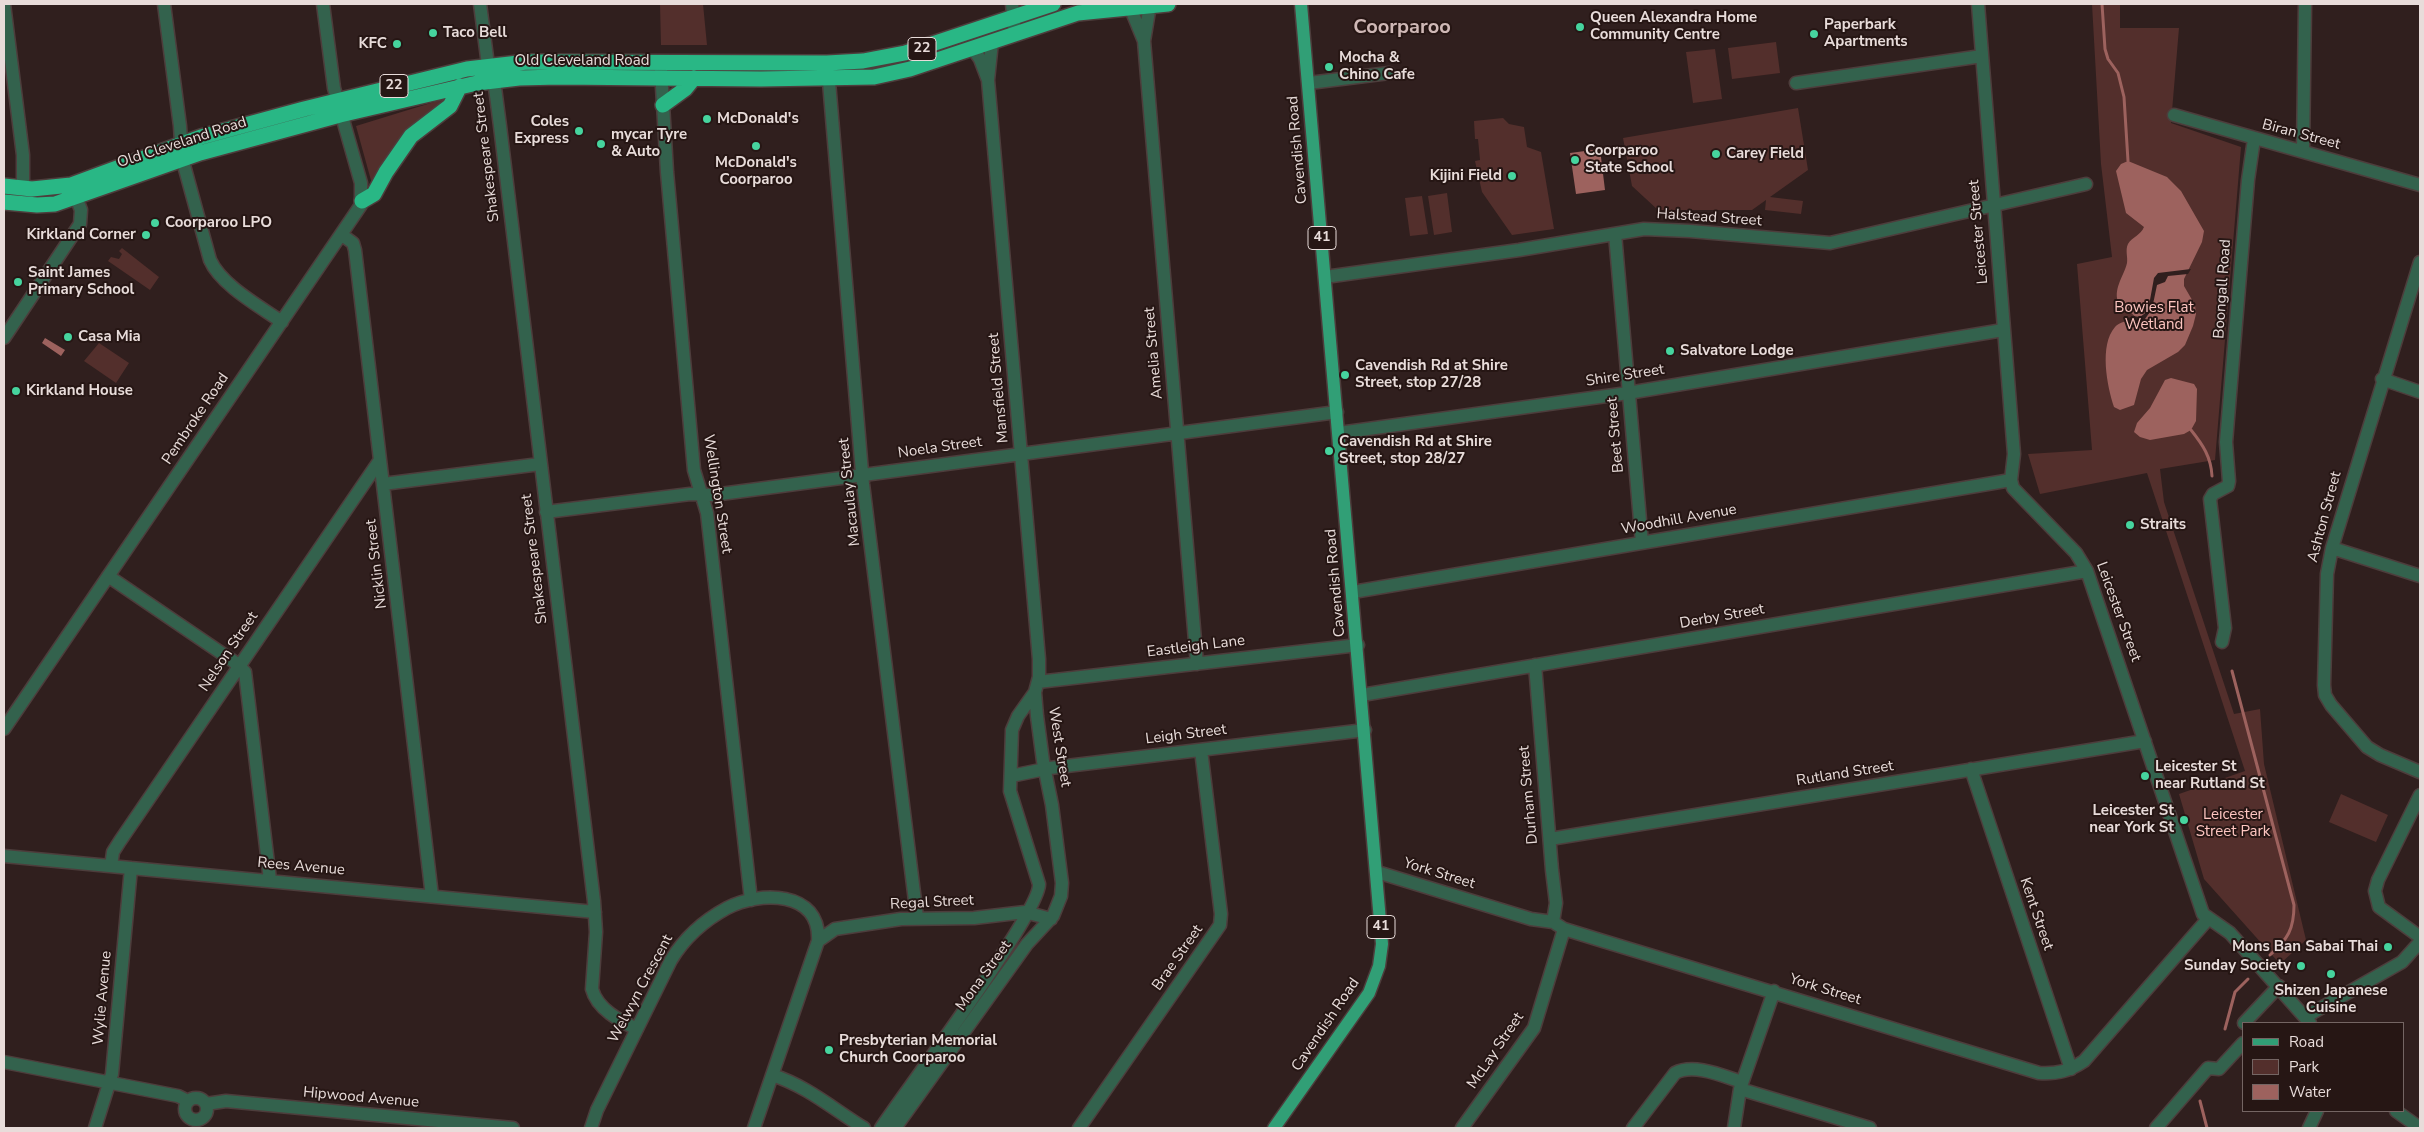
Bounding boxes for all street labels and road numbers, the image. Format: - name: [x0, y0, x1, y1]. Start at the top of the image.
- road number: 22: [908, 38, 936, 61]
- street label: Old Cleveland Road: [515, 52, 649, 70]
- road number: 22: [380, 74, 408, 98]
- street label: Shakespeare Street: [470, 91, 504, 223]
- street label: Cavendish Road: [1284, 95, 1312, 205]
- street label: Old Cleveland Road: [115, 114, 249, 172]
- street label: Biran Street: [2260, 116, 2342, 154]
- street label: Leicester Street: [1965, 179, 1993, 285]
- street label: Halstead Street: [1656, 205, 1762, 231]
- road number: 41: [1308, 227, 1336, 250]
- street label: Boongall Road: [2211, 239, 2235, 339]
- street label: Amelia Street: [1141, 306, 1167, 400]
- street label: Mansfield Street: [985, 332, 1013, 444]
- street label: Shire Street: [1584, 361, 1666, 391]
- street label: Pembroke Road: [159, 370, 233, 468]
- street label: Beet Street: [1604, 396, 1628, 474]
- street label: Wellington Street: [699, 433, 735, 555]
- street label: Noela Street: [897, 433, 983, 463]
- street label: Macaulay Street: [835, 437, 865, 547]
- street label: Ashton Street: [2304, 470, 2346, 564]
- street label: Shakespeare Street: [518, 493, 552, 625]
- street label: Woodhill Avenue: [1620, 501, 1738, 539]
- street label: Nicklin Street: [363, 518, 391, 610]
- street label: Cavendish Road: [1322, 528, 1350, 638]
- street label: Leicester Street: [2092, 560, 2144, 664]
- street label: Derby Street: [1678, 601, 1766, 633]
- street label: Nelson Street: [196, 609, 262, 695]
- street label: Eastleigh Lane: [1146, 632, 1246, 662]
- street label: West Street: [1044, 706, 1074, 788]
- street label: Leigh Street: [1144, 721, 1228, 749]
- street label: Durham Street: [1516, 745, 1542, 845]
- street label: Rutland Street: [1795, 757, 1895, 791]
- street label: Rees Avenue: [256, 854, 346, 880]
- street label: York Street: [1401, 855, 1477, 893]
- street label: Kent Street: [2015, 875, 2057, 953]
- street label: Regal Street: [890, 892, 974, 914]
- road number: 41: [1367, 916, 1395, 939]
- street label: Brae Street: [1149, 922, 1207, 994]
- street label: Welwyn Crescent: [605, 932, 677, 1046]
- street label: Mona Street: [952, 937, 1016, 1015]
- street label: Wylie Avenue: [90, 950, 116, 1046]
- street label: York Street: [1787, 971, 1863, 1009]
- street label: Cavendish Road: [1288, 975, 1364, 1075]
- street label: McLay Street: [1464, 1009, 1528, 1093]
- street label: Hipwood Avenue: [302, 1084, 420, 1112]

